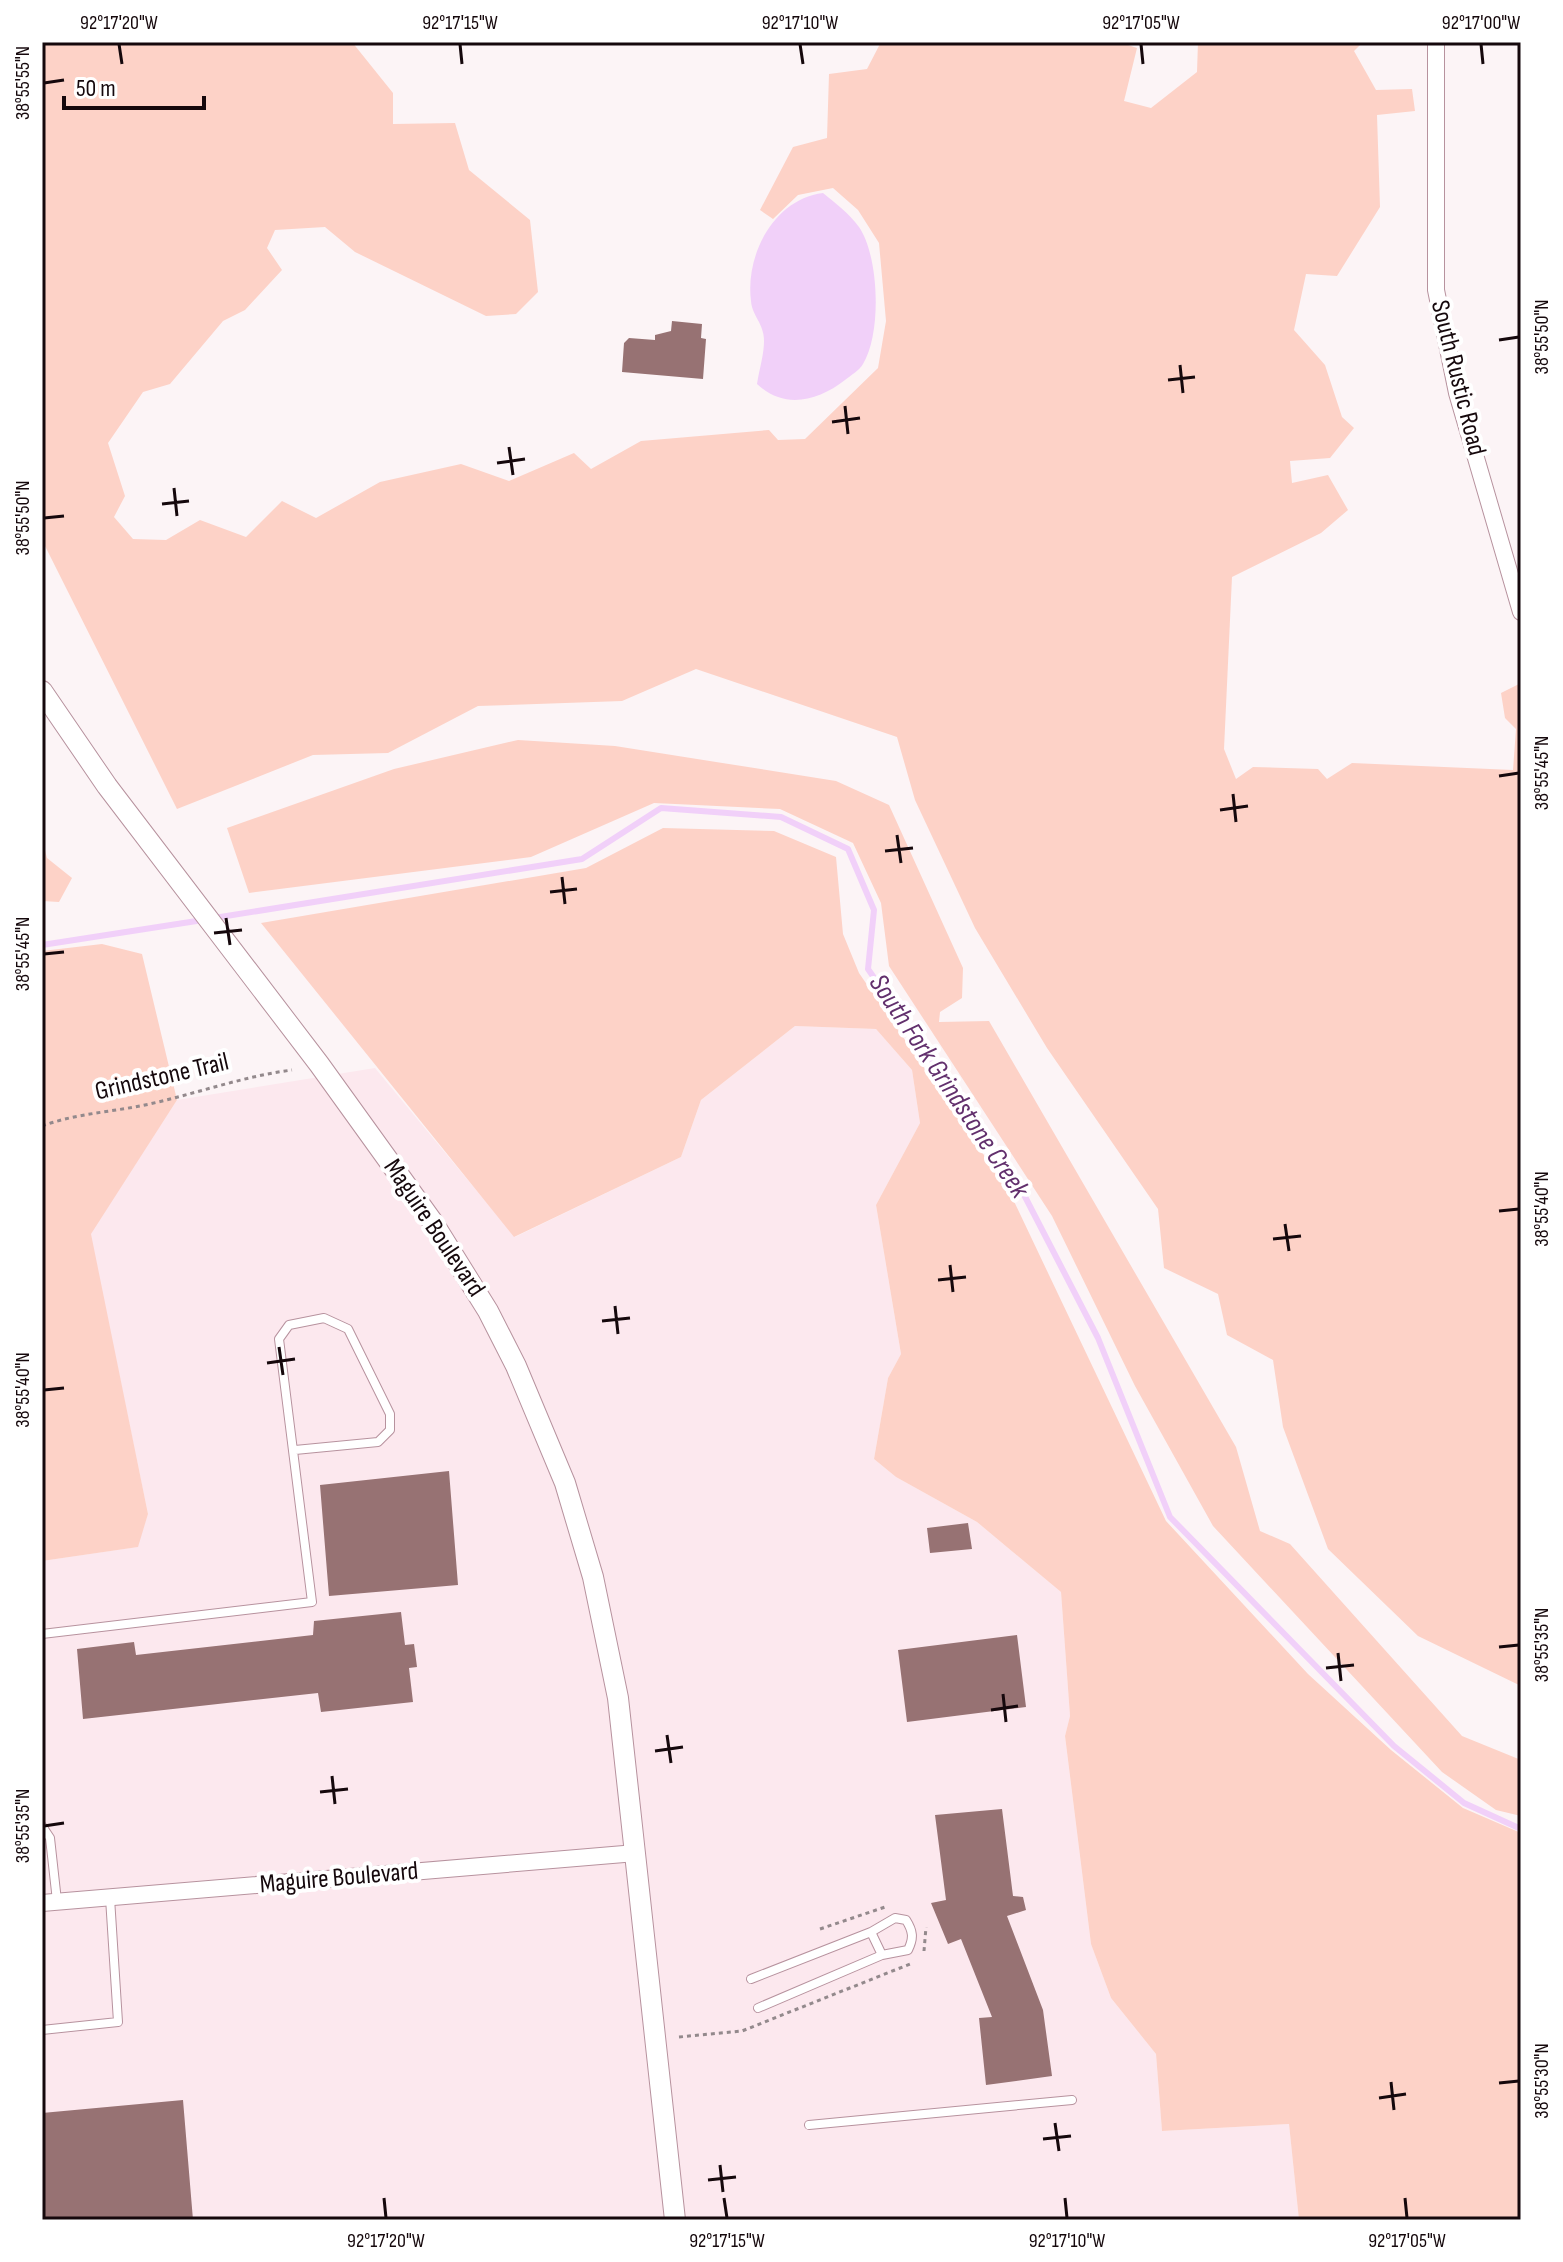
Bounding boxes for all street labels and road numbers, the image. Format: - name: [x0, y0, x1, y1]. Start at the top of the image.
- street label: South Rustic Road: [1424, 297, 1492, 459]
- street label: Grindstone Trail: [92, 1047, 232, 1107]
- street label: Maguire Boulevard: [377, 1153, 491, 1303]
- street label: Maguire Boulevard: [258, 1856, 420, 1900]

